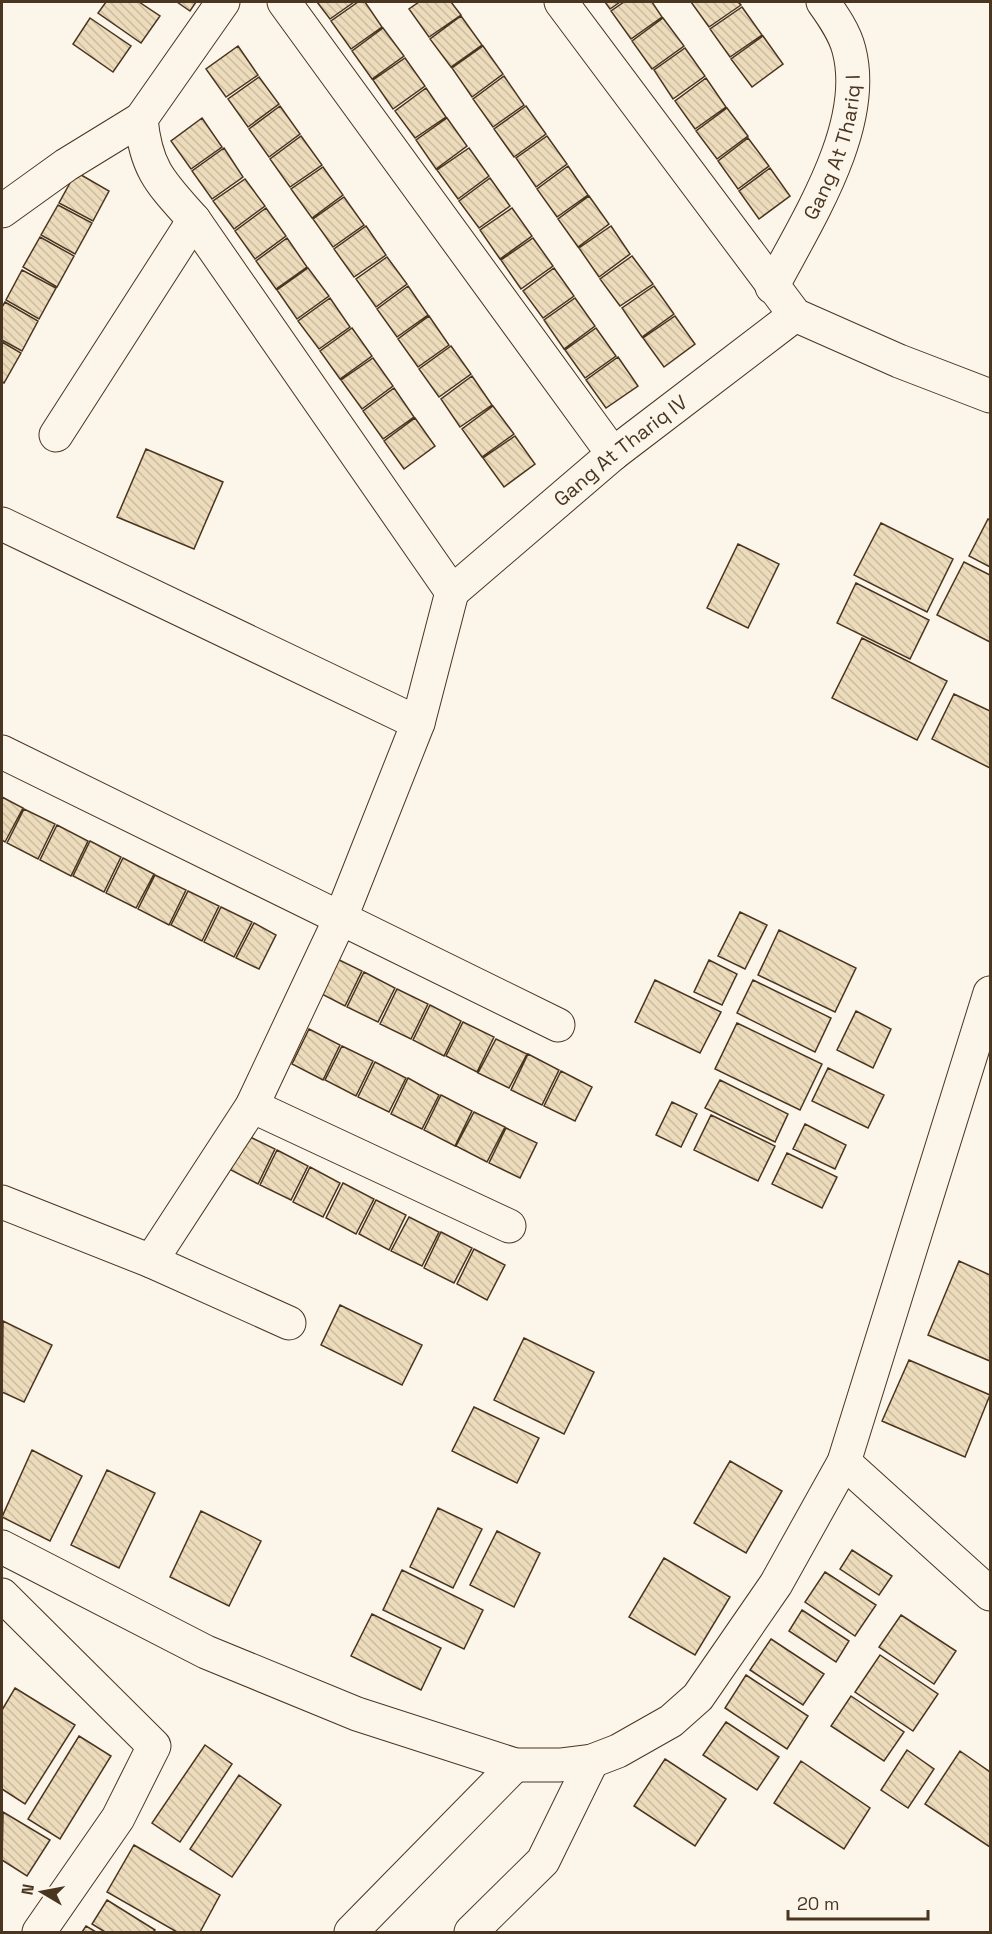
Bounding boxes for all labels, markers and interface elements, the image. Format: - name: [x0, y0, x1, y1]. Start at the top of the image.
- street label: Gang At Thariq I: [798, 74, 866, 224]
- street label: Gang At Thariq IV: [548, 389, 692, 512]
- north arrow: [12, 1862, 72, 1922]
- text: N: [16, 1882, 39, 1897]
- scale bar: [788, 1883, 928, 1921]
- text: 20 m: [797, 1892, 840, 1915]

